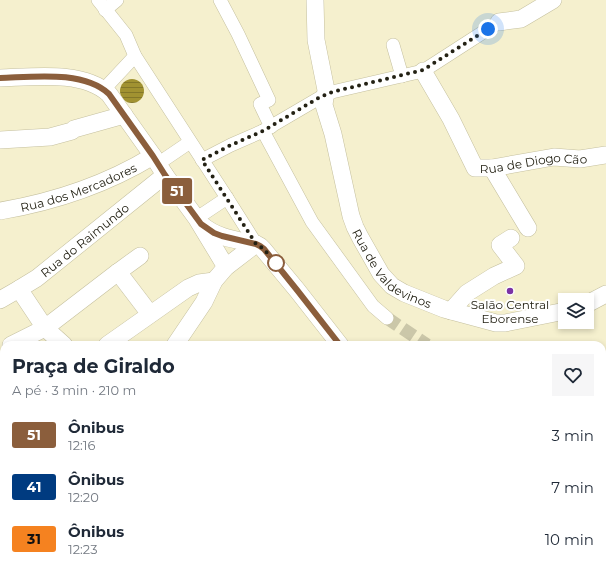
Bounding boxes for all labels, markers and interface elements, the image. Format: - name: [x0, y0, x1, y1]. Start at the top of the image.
- your location: [478, 19, 498, 39]
- street label: Rua de Diogo Cão: [480, 149, 588, 176]
- street label: Rua dos Mercadores: [19, 159, 139, 214]
- line badge: 51: [159, 178, 195, 204]
- text: 51: [170, 182, 184, 200]
- street label: Rua do Raimundo: [37, 200, 132, 280]
- street label: Rua de Valdevinos: [350, 226, 434, 311]
- unlabelled marker: [267, 254, 285, 272]
- marker: Salão Central Eborense: [505, 286, 515, 296]
- map controls: [558, 293, 594, 329]
- button: layers: [558, 293, 594, 329]
- place label: Salão Central Eborense: [471, 297, 549, 326]
- button: heart: [552, 354, 594, 396]
- text: Praça de Giraldo: [12, 355, 175, 378]
- text: A pé · 3 min · 210 m: [12, 382, 136, 398]
- text: Ônibus: [68, 418, 124, 437]
- text: 51: [27, 426, 41, 444]
- text: 3 min: [552, 426, 594, 445]
- text: 12:16: [68, 437, 95, 453]
- text: Ônibus: [68, 470, 124, 489]
- text: 41: [27, 478, 41, 496]
- text: 7 min: [551, 478, 594, 497]
- text: 12:20: [68, 489, 99, 505]
- text: Ônibus: [68, 522, 124, 541]
- text: 31: [27, 530, 41, 548]
- text: 10 min: [545, 530, 594, 549]
- text: 12:23: [68, 541, 98, 557]

